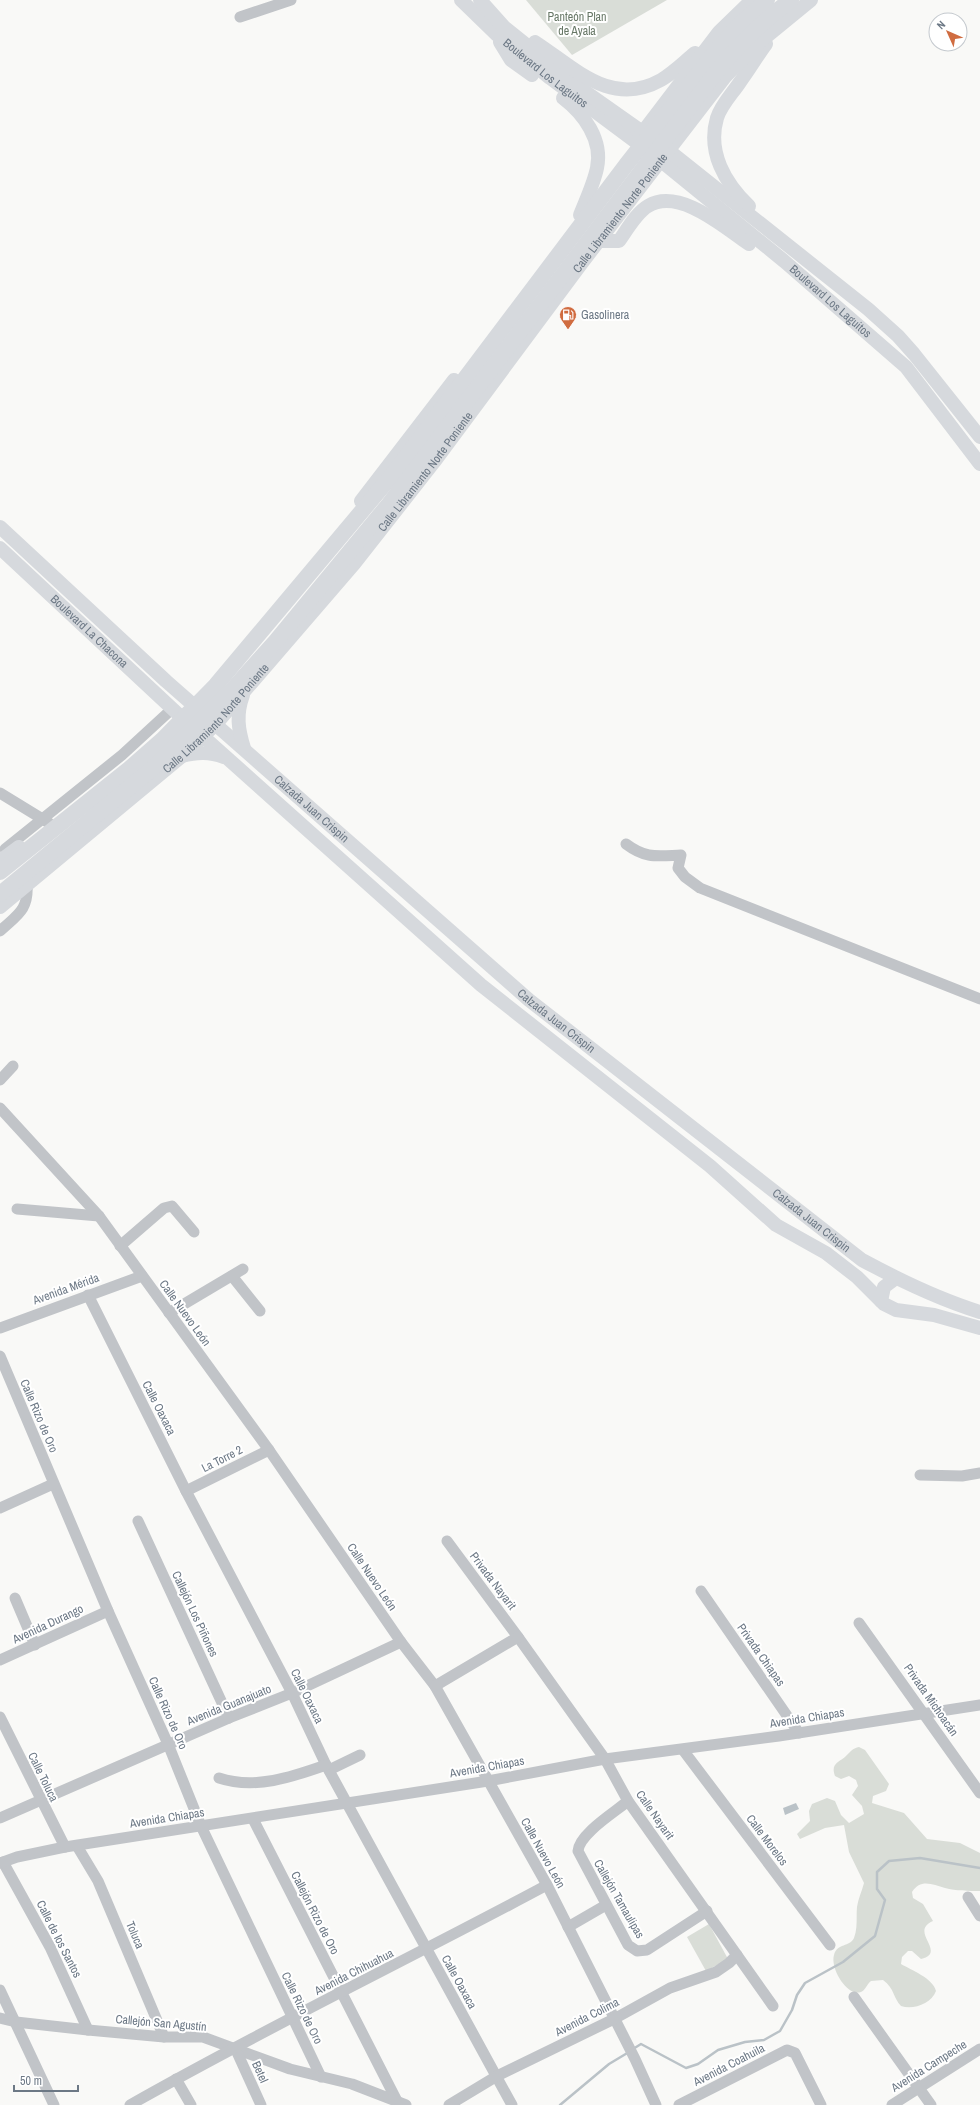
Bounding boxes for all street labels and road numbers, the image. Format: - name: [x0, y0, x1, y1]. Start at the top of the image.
- street label: Boulevard Los Laguitos: [500, 35, 591, 112]
- street label: Calle Libramiento Norte Poniente: [569, 150, 671, 276]
- street label: Boulevard Los Laguitos: [786, 261, 875, 341]
- street label: Calle Libramiento Norte Poniente: [374, 409, 476, 535]
- street label: Boulevard La Chacona: [47, 591, 132, 672]
- street label: Calle Libramiento Norte Poniente: [159, 660, 273, 777]
- street label: Calzada Juan Crispin: [271, 771, 352, 846]
- street label: Calzada Juan Crispin: [514, 985, 598, 1057]
- street label: Calzada Juan Crispin: [769, 1185, 854, 1256]
- street label: Avenida Mérida: [30, 1269, 102, 1309]
- street label: Calle Nuevo León: [156, 1277, 214, 1349]
- street label: Calle Rizo de Oro: [16, 1377, 62, 1455]
- street label: Calle Oaxaca: [138, 1378, 180, 1438]
- street label: La Torre 2: [199, 1442, 245, 1476]
- street label: Calle Nuevo León: [343, 1540, 401, 1614]
- street label: Privada Nayarit: [466, 1549, 520, 1613]
- street label: Callejón Los Piñones: [168, 1568, 222, 1660]
- street label: Avenida Durango: [9, 1601, 86, 1648]
- street label: Privada Chiapas: [733, 1620, 789, 1690]
- street label: Privada Michoacán: [900, 1661, 962, 1739]
- street label: Calle Oaxaca: [287, 1666, 327, 1727]
- street label: Calle Rizo de Oro: [145, 1674, 191, 1752]
- street label: Avenida Guanajuato: [184, 1681, 274, 1730]
- street label: Avenida Chiapas: [768, 1704, 846, 1732]
- street label: Calle Toluca: [24, 1749, 62, 1805]
- street label: Avenida Chiapas: [448, 1753, 526, 1782]
- street label: Calle Nayarit: [632, 1787, 678, 1843]
- street label: Avenida Chiapas: [128, 1804, 206, 1832]
- street label: Calle Morelos: [743, 1811, 792, 1869]
- street label: Calle Nuevo León: [517, 1815, 569, 1891]
- street label: Callejón Tamaulipas: [590, 1857, 648, 1941]
- street label: Callejón Rizo de Oro: [287, 1869, 343, 1957]
- street label: Calle de los Santos: [33, 1898, 85, 1980]
- street label: Toluca: [122, 1919, 148, 1952]
- street label: Avenida Chihuahua: [311, 1945, 397, 1999]
- street label: Calle Oaxaca: [438, 1952, 481, 2012]
- street label: Calle Rizo de Oro: [278, 1969, 326, 2047]
- street label: Avenida Colima: [551, 1994, 622, 2040]
- street label: Callejón San Agustín: [115, 2011, 207, 2035]
- street label: Avenida Campeche: [887, 2036, 970, 2096]
- street label: Avenida Coahuila: [690, 2040, 768, 2090]
- street label: Betel: [248, 2058, 272, 2086]

